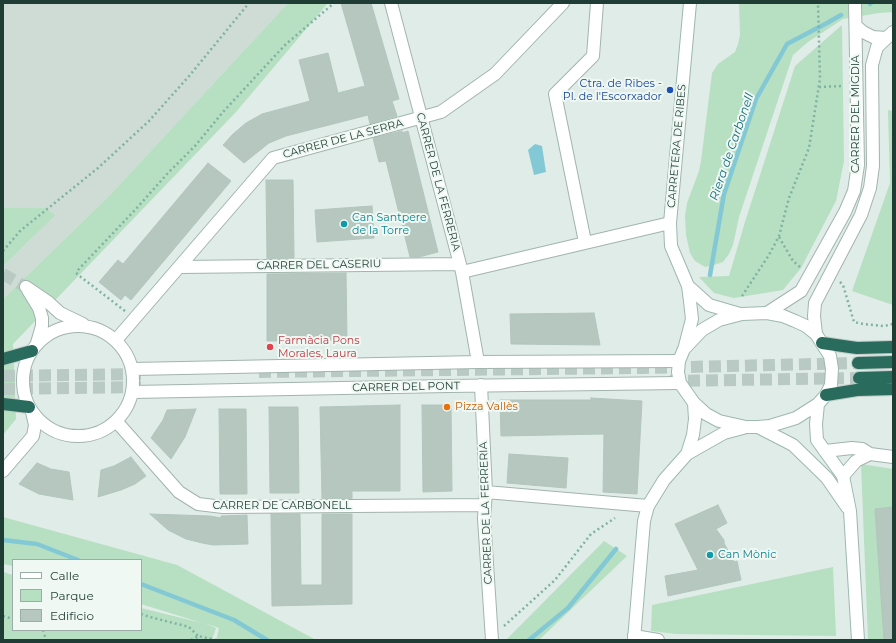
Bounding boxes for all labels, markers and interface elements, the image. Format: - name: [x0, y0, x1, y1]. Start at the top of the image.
- street label: CARRER DEL MIGDIA: [849, 55, 863, 173]
- place label: Ctra. de Ribes - Pl. de l'Escorxador: [563, 77, 662, 103]
- street label: CARRETERA DE RIBES: [665, 84, 689, 208]
- marker: Ctra. de Ribes - Pl. de l'Escorxador: [665, 85, 675, 95]
- water label: Riera de Carbonell: [707, 92, 757, 202]
- street label: CARRER DE LA FERRERIA: [413, 111, 463, 253]
- street label: CARRER DE LA SERRA: [281, 117, 405, 161]
- place label: Can Santpere de la Torre: [352, 211, 427, 237]
- marker: Can Santpere de la Torre: [339, 219, 349, 229]
- street label: CARRER DEL CASERIU: [256, 257, 382, 273]
- place label: Farmàcia Pons Morales, Laura: [278, 334, 360, 360]
- marker: Farmàcia Pons Morales, Laura: [265, 342, 275, 352]
- street label: CARRER DEL PONT: [352, 379, 460, 395]
- place label: Pizza Vallès: [455, 400, 518, 414]
- marker: Pizza Vallès: [442, 402, 452, 412]
- street label: CARRER DE LA FERRERIA: [477, 441, 495, 585]
- street label: CARRER DE CARBONELL: [212, 499, 352, 513]
- place label: Can Mònic: [718, 548, 777, 562]
- marker: Can Mònic: [705, 550, 715, 560]
- legend: [12, 559, 142, 631]
- text: Calle: [50, 568, 79, 583]
- text: Parque: [50, 588, 94, 603]
- text: Edificio: [50, 608, 94, 623]

